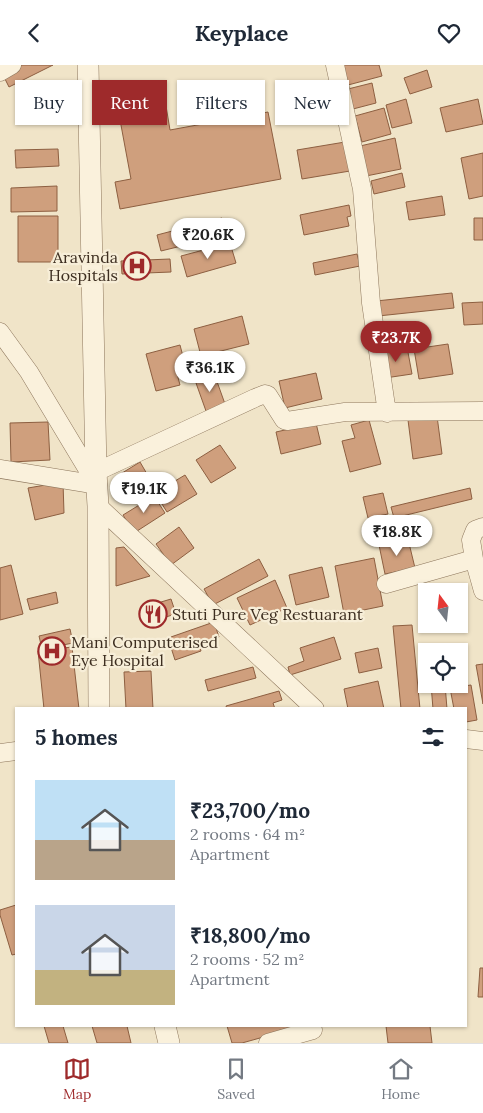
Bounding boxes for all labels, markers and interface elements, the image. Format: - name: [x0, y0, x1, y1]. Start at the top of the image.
- icon: back: [20, 19, 48, 47]
- text: Keyplace: [195, 19, 288, 47]
- icon: heart: [435, 19, 463, 47]
- chip: Buy: [15, 80, 82, 125]
- chip: Rent: [92, 80, 167, 125]
- chip: Filters: [177, 80, 265, 125]
- chip: New: [275, 80, 349, 125]
- pin: ₹20.6K: [167, 217, 249, 260]
- text: ₹20.6K: [182, 224, 234, 244]
- place label: Aravinda Hospitals: [49, 247, 118, 285]
- hospital icon: Aravinda Hospitals: [122, 251, 152, 281]
- pin: ₹23.7K: [355, 321, 437, 363]
- text: ₹23.7K: [372, 327, 420, 347]
- pin: ₹36.1K: [169, 351, 251, 393]
- text: ₹36.1K: [186, 357, 234, 377]
- pin: ₹19.1K: [103, 471, 185, 514]
- text: ₹19.1K: [121, 478, 167, 498]
- pin: ₹18.8K: [356, 515, 438, 557]
- text: ₹18.8K: [372, 521, 422, 541]
- north arrow: [418, 583, 468, 633]
- map controls: [418, 583, 468, 693]
- restaurant icon: Stuti Pure Veg Restuarant: [138, 599, 168, 629]
- place label: Stuti Pure Veg Restuarant: [172, 604, 364, 624]
- place label: Mani Computerised Eye Hospital: [71, 632, 219, 670]
- hospital icon: Mani Computerised Eye Hospital: [37, 636, 67, 666]
- button: locate: [418, 643, 468, 693]
- icon: filters: [419, 723, 447, 751]
- text: 5 homes: [35, 724, 118, 751]
- text: ₹23,700/mo: [190, 797, 310, 824]
- icon: home: [75, 800, 135, 860]
- text: 2 rooms · 64 m²: [190, 824, 305, 844]
- text: Apartment: [190, 844, 270, 864]
- text: ₹18,800/mo: [190, 922, 310, 949]
- icon: home: [75, 925, 135, 985]
- text: 2 rooms · 52 m²: [190, 949, 304, 969]
- text: Apartment: [190, 969, 270, 989]
- tab: Map: [63, 1055, 91, 1103]
- tab: Saved: [217, 1055, 255, 1103]
- tab: Home: [381, 1055, 420, 1103]

